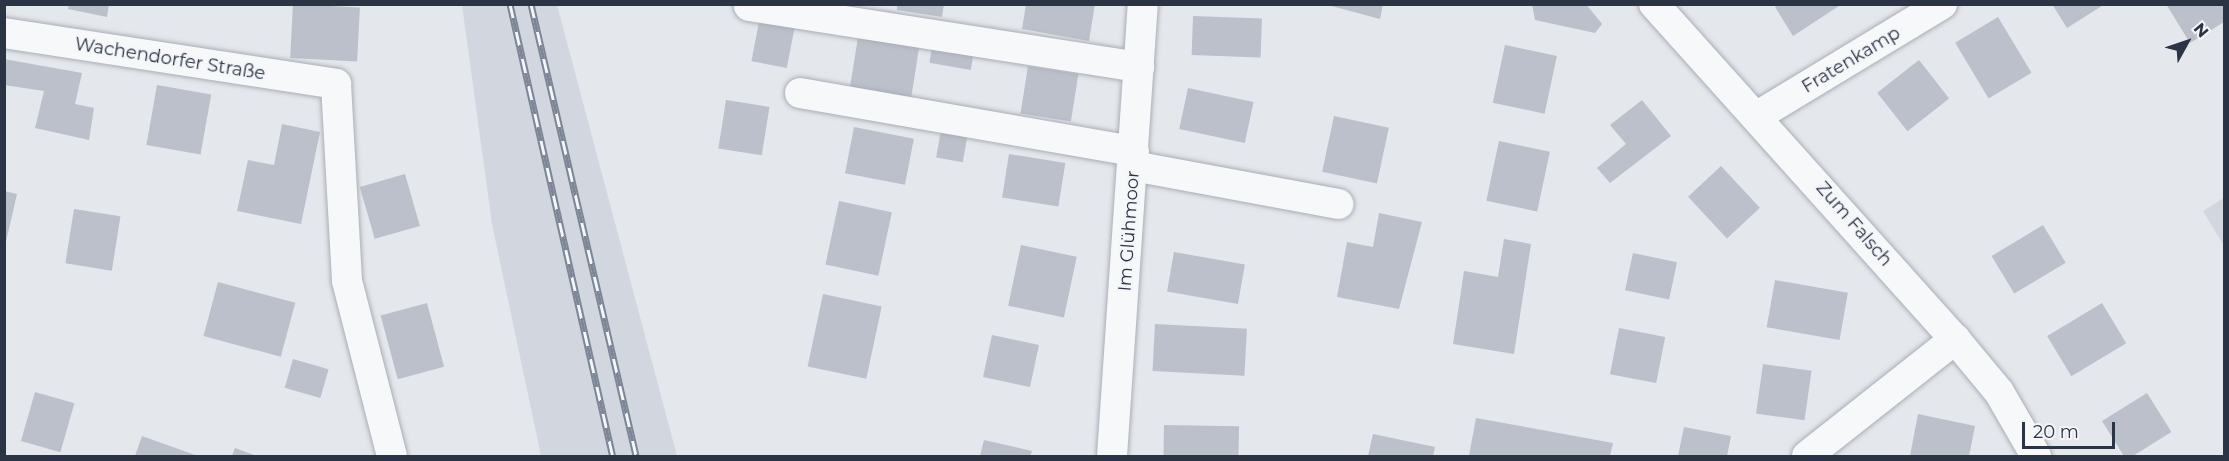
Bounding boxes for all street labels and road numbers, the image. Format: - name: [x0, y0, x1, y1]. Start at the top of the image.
- street label: Fratenkamp: [1798, 22, 1904, 98]
- street label: Wachendorfer Straße: [73, 33, 267, 85]
- street label: Im Glühmoor: [1114, 170, 1144, 292]
- street label: Zum Falsch: [1811, 177, 1897, 271]

